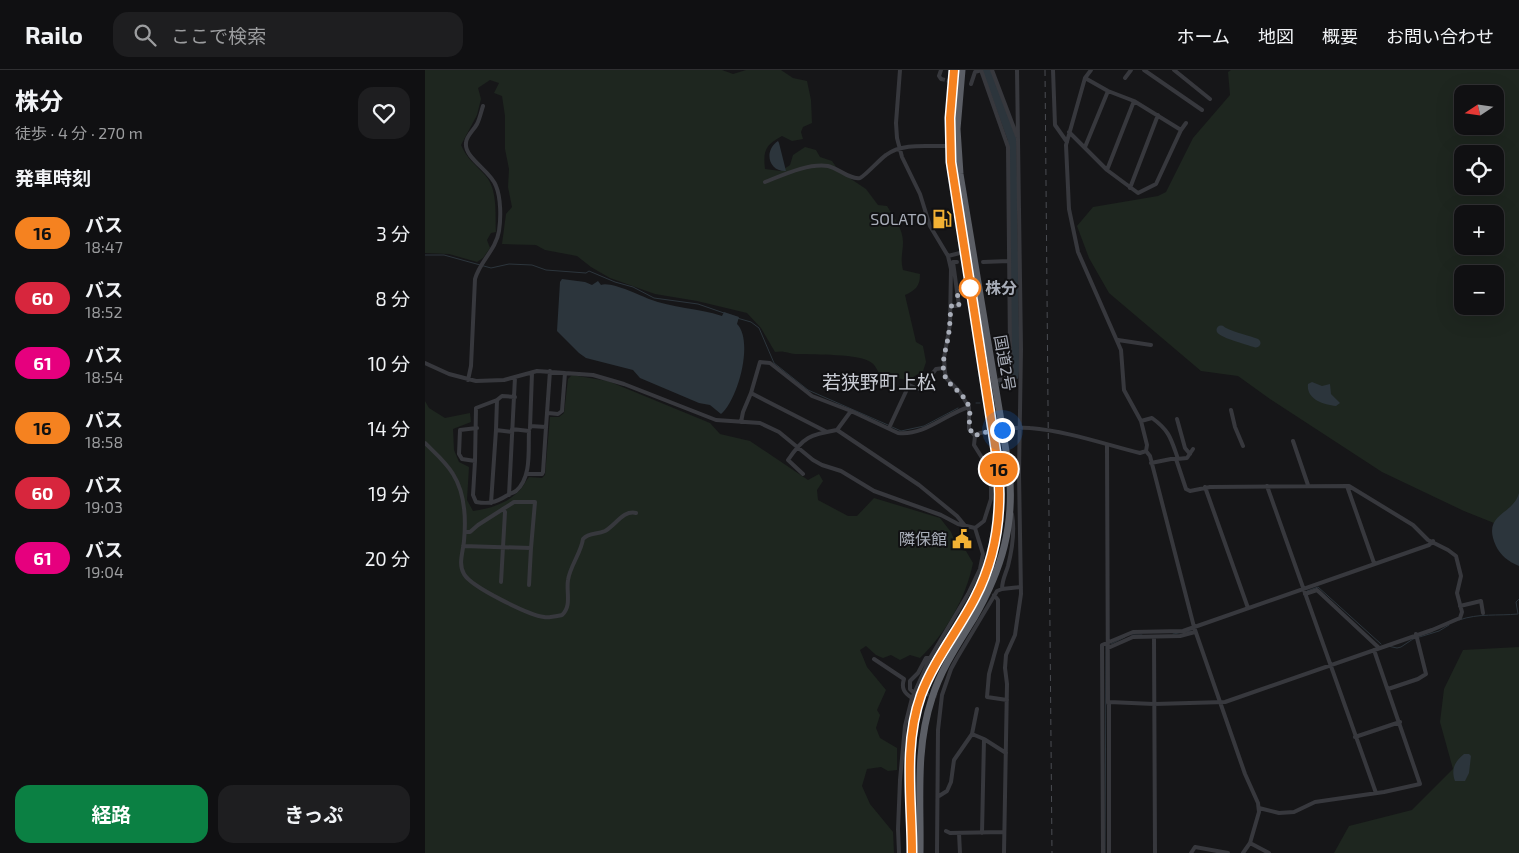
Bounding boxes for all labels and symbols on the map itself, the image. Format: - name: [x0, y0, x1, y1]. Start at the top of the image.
- north arrow: [1454, 85, 1504, 135]
- fuel station icon: SOLATO: [931, 208, 953, 230]
- place label: SOLATO: [870, 209, 927, 228]
- marker: 株分: [959, 277, 981, 299]
- place label: 株分: [985, 278, 1017, 297]
- street label: 国道2号: [991, 333, 1020, 393]
- district label: 若狭野町上松: [822, 370, 936, 393]
- your location: [990, 418, 1015, 443]
- line badge: 16: [977, 453, 1021, 485]
- public building icon: 隣保館: [951, 528, 973, 550]
- place label: 隣保館: [899, 529, 947, 548]

